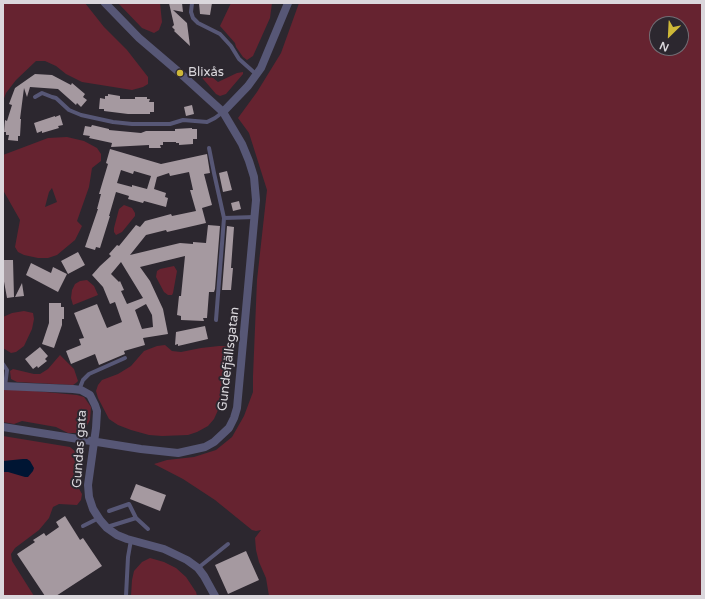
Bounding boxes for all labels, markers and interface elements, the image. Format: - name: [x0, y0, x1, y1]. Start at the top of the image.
- north arrow: [649, 16, 689, 56]
- text: N: [658, 39, 671, 54]
- place label: Blixås: [188, 65, 224, 81]
- marker: Blixås: [175, 68, 185, 78]
- street label: Gundefjällsgatan: [215, 306, 243, 412]
- street label: Gundas gata: [69, 409, 91, 489]

